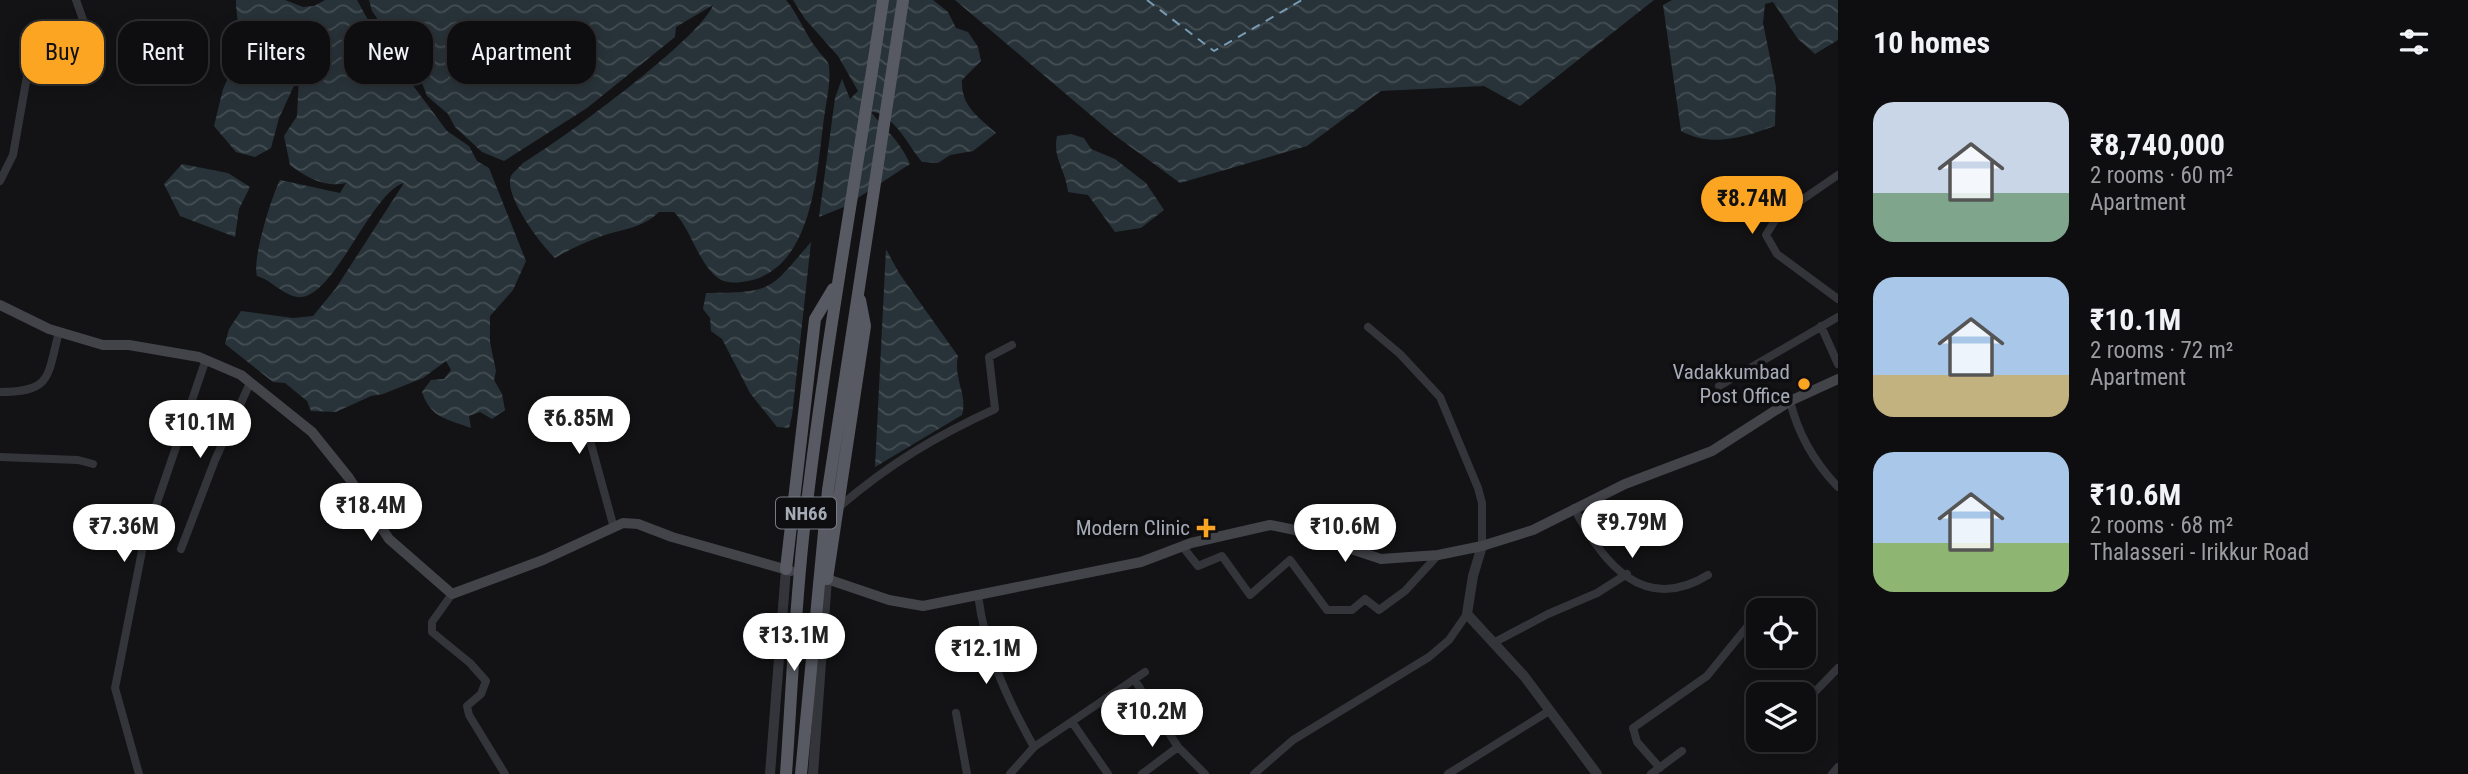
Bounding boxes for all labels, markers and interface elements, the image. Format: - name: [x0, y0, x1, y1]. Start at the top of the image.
- chip: Buy: [21, 21, 104, 84]
- chip: Rent: [118, 21, 208, 84]
- chip: Filters: [222, 21, 330, 84]
- chip: New: [344, 21, 433, 84]
- chip: Apartment: [447, 21, 596, 84]
- icon: filters: [2395, 23, 2433, 61]
- text: 10 homes: [1873, 25, 1990, 60]
- text: ₹8,740,000: [2090, 127, 2225, 162]
- icon: home: [1929, 130, 2013, 214]
- text: 2 rooms · 60 m²: [2090, 162, 2233, 189]
- pin: ₹8.74M: [1695, 176, 1809, 236]
- text: ₹8.74M: [1717, 185, 1787, 212]
- text: Apartment: [2090, 189, 2186, 216]
- text: ₹10.1M: [2090, 302, 2181, 337]
- icon: home: [1929, 305, 2013, 389]
- text: 2 rooms · 72 m²: [2090, 337, 2233, 364]
- place label: Vadakkumbad Post Office: [1672, 360, 1790, 408]
- text: Apartment: [2090, 364, 2186, 391]
- marker: Vadakkumbad Post Office: [1796, 376, 1812, 392]
- pin: ₹6.85M: [522, 396, 636, 456]
- pin: ₹10.1M: [143, 400, 257, 460]
- text: ₹6.85M: [544, 405, 614, 432]
- text: ₹10.1M: [165, 409, 235, 436]
- text: ₹10.6M: [2090, 477, 2181, 512]
- icon: home: [1929, 480, 2013, 564]
- pin: ₹18.4M: [314, 484, 428, 543]
- text: ₹18.4M: [336, 492, 406, 519]
- road number: NH66: [776, 498, 836, 528]
- pin: ₹9.79M: [1575, 500, 1689, 560]
- pin: ₹7.36M: [67, 504, 181, 564]
- pin: ₹10.6M: [1288, 504, 1402, 564]
- text: ₹9.79M: [1597, 509, 1667, 536]
- text: 2 rooms · 68 m²: [2090, 512, 2233, 539]
- text: ₹7.36M: [89, 513, 159, 540]
- text: ₹10.6M: [1310, 513, 1380, 540]
- place label: Modern Clinic: [1076, 516, 1190, 540]
- marker: Modern Clinic: [1196, 518, 1216, 538]
- text: Thalasseri - Irikkur Road: [2090, 539, 2309, 566]
- map controls: [1746, 598, 1816, 752]
- button: locate: [1746, 598, 1816, 668]
- pin: ₹13.1M: [737, 614, 851, 673]
- text: ₹13.1M: [759, 622, 829, 649]
- pin: ₹12.1M: [929, 626, 1043, 686]
- text: ₹12.1M: [951, 635, 1021, 662]
- button: layers: [1746, 682, 1816, 752]
- pin: ₹10.2M: [1095, 690, 1209, 749]
- text: ₹10.2M: [1117, 698, 1187, 725]

